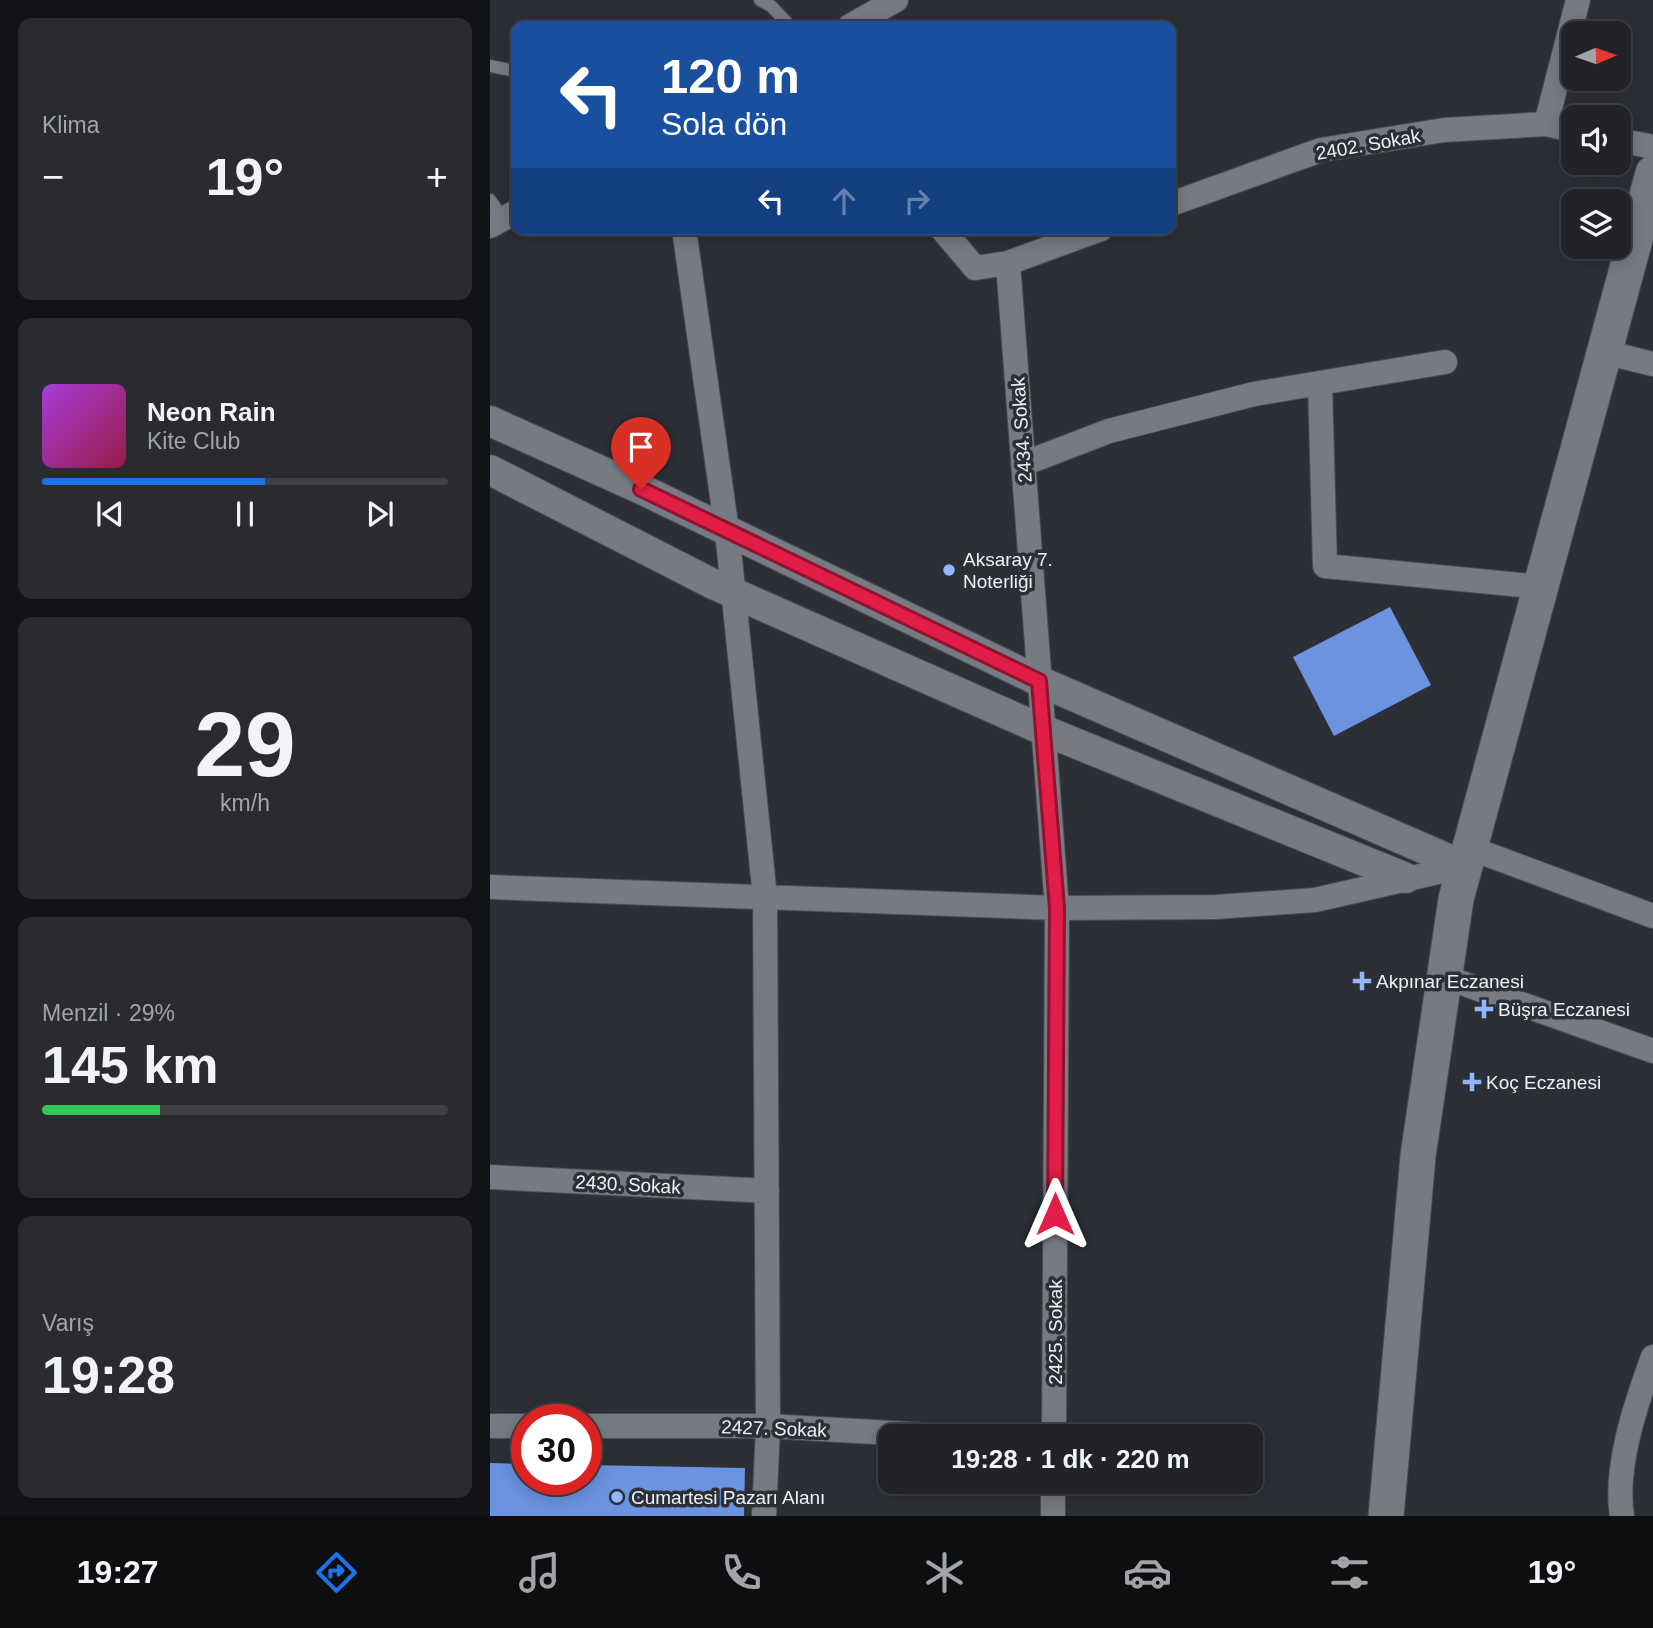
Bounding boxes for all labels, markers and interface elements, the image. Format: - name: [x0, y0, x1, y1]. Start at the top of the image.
- north arrow: [1561, 21, 1631, 91]
- map controls: [1561, 21, 1631, 259]
- icon: left: [546, 49, 637, 140]
- text: 120 m: [661, 49, 800, 103]
- button: sound: [1561, 105, 1631, 175]
- text: Sola dön: [661, 106, 787, 142]
- text: Klima: [42, 112, 100, 138]
- street label: 2402. Sokak: [1314, 125, 1422, 164]
- text: 19°: [206, 148, 284, 206]
- text: −: [42, 156, 64, 198]
- text: +: [426, 156, 448, 198]
- icon: left: [752, 182, 790, 220]
- icon: ahead: [825, 182, 863, 220]
- icon: right: [898, 182, 936, 220]
- button: layers: [1561, 189, 1631, 259]
- street label: 2434. Sokak: [1007, 376, 1036, 483]
- text: Neon Rain: [147, 397, 276, 427]
- pin: [611, 417, 671, 489]
- text: Kite Club: [147, 428, 240, 454]
- icon: arrive: [622, 428, 660, 466]
- icon: previous: [91, 495, 129, 533]
- icon: pause: [226, 495, 264, 533]
- icon: next: [361, 495, 399, 533]
- place label: Aksaray 7. Noterliği: [963, 549, 1053, 592]
- marker: Aksaray 7. Noterliği: [941, 562, 957, 578]
- text: 29: [194, 694, 296, 795]
- text: km/h: [220, 790, 270, 816]
- place label: Akpınar Eczanesi: [1376, 971, 1524, 992]
- marker: Akpınar Eczanesi: [1354, 973, 1370, 989]
- place label: Büşra Eczanesi: [1498, 999, 1630, 1020]
- text: Menzil · 29%: [42, 1000, 175, 1026]
- marker: Büşra Eczanesi: [1476, 1001, 1492, 1017]
- text: 145 km: [42, 1036, 218, 1094]
- place label: Koç Eczanesi: [1486, 1072, 1601, 1093]
- marker: Koç Eczanesi: [1464, 1074, 1480, 1090]
- street label: 2430. Sokak: [575, 1171, 682, 1198]
- position arrow: [1018, 1177, 1092, 1251]
- street label: 2425. Sokak: [1045, 1279, 1066, 1385]
- text: Varış: [42, 1310, 94, 1336]
- text: 19:28: [42, 1346, 175, 1404]
- speed limit sign: 30: [511, 1404, 602, 1495]
- street label: 2427. Sokak: [721, 1416, 828, 1441]
- text: 19:28 · 1 dk · 220 m: [951, 1444, 1190, 1474]
- place label: Cumartesi Pazarı Alanı: [631, 1487, 825, 1508]
- marker: Cumartesi Pazarı Alanı: [609, 1489, 625, 1505]
- icon: directions: [312, 1548, 361, 1597]
- icon: music: [515, 1548, 564, 1597]
- icon: phone: [717, 1548, 766, 1597]
- icon: climate: [920, 1548, 969, 1597]
- icon: car: [1123, 1548, 1172, 1597]
- icon: filters: [1325, 1548, 1374, 1597]
- text: 19:27: [77, 1554, 159, 1590]
- text: 19°: [1528, 1554, 1576, 1590]

